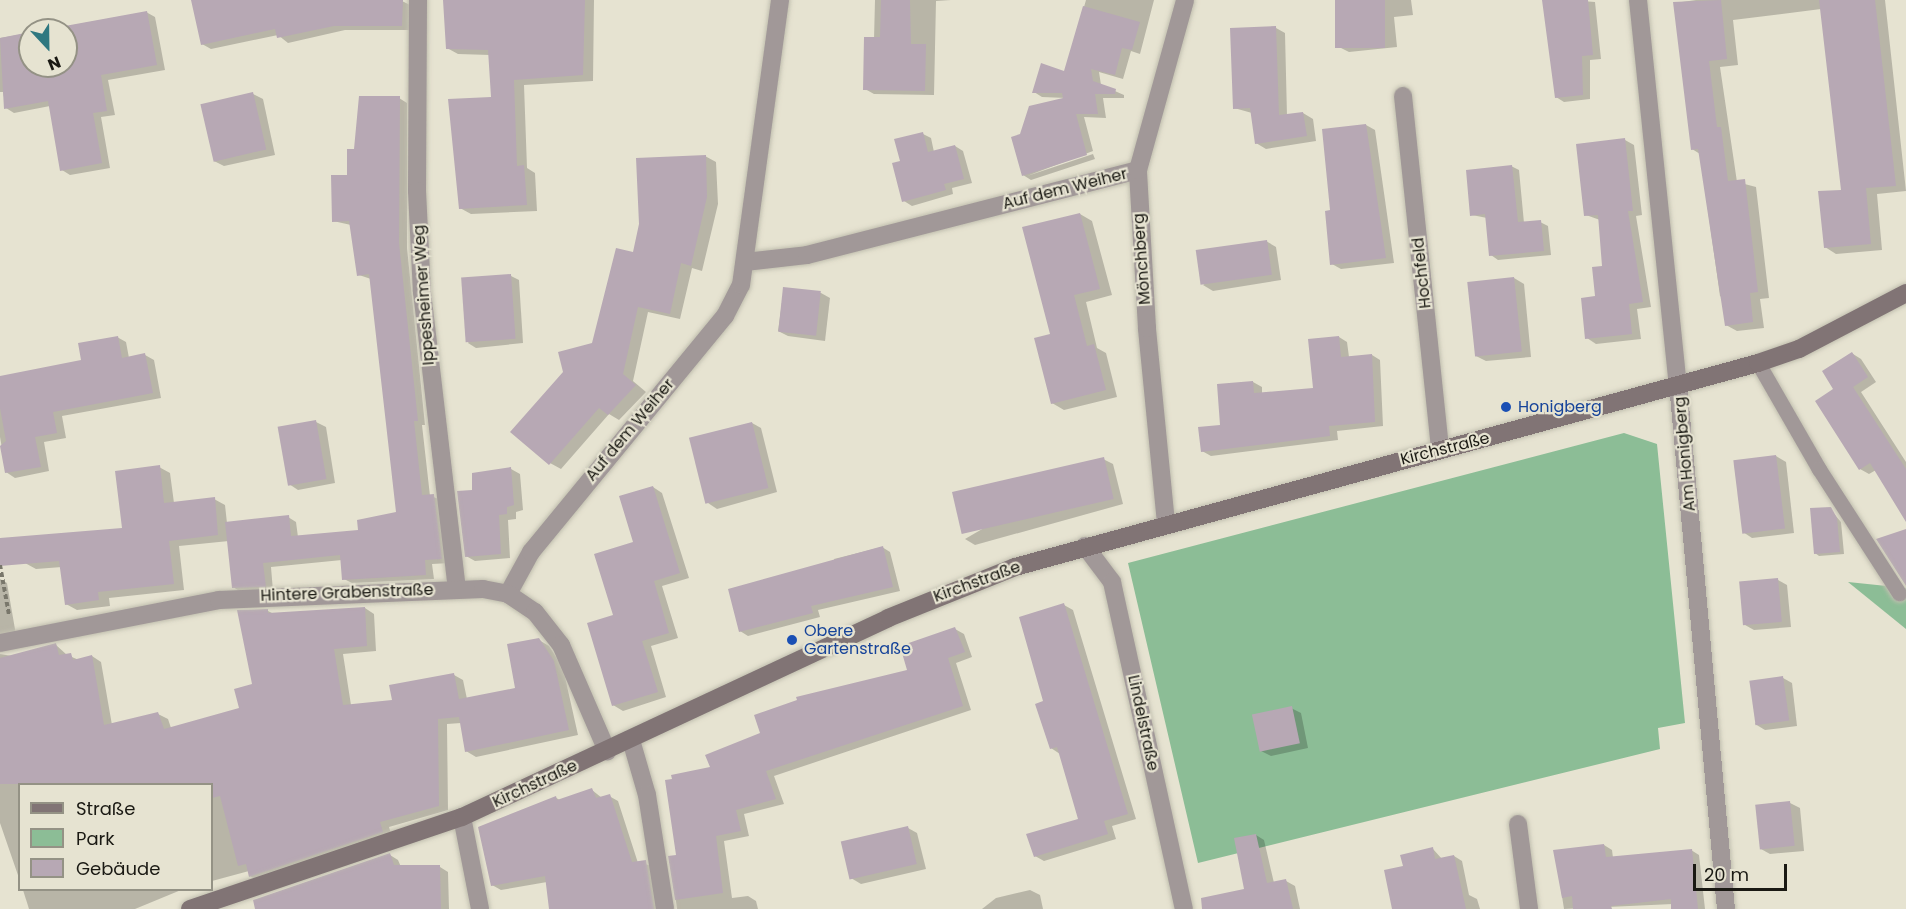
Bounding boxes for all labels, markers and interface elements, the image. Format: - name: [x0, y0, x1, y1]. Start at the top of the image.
- north arrow: [18, 18, 78, 78]
- text: N: [44, 50, 64, 76]
- street label: Auf dem Weiher: [1001, 164, 1129, 214]
- street label: Mönchberg: [1129, 213, 1155, 305]
- street label: Ippesheimer Weg: [410, 224, 438, 366]
- street label: Hochfeld: [1409, 237, 1435, 309]
- street label: Auf dem Weiher: [582, 375, 678, 485]
- street label: Am Honigberg: [1670, 396, 1700, 512]
- place label: Honigberg: [1518, 397, 1602, 417]
- marker: Honigberg: [1499, 400, 1513, 414]
- street label: Kirchstraße: [1398, 429, 1492, 469]
- street label: Kirchstraße: [931, 557, 1023, 607]
- street label: Hintere Grabenstraße: [260, 580, 434, 606]
- place label: Obere Gartenstraße: [804, 621, 911, 659]
- marker: Obere Gartenstraße: [785, 633, 799, 647]
- street label: Lindelstraße: [1123, 673, 1163, 773]
- street label: Kirchstraße: [490, 756, 580, 812]
- legend: [18, 783, 213, 891]
- text: Straße: [76, 796, 135, 821]
- text: Park: [76, 826, 115, 851]
- scale bar: [1696, 852, 1790, 890]
- text: Gebäude: [76, 856, 160, 881]
- text: 20 m: [1704, 862, 1749, 887]

